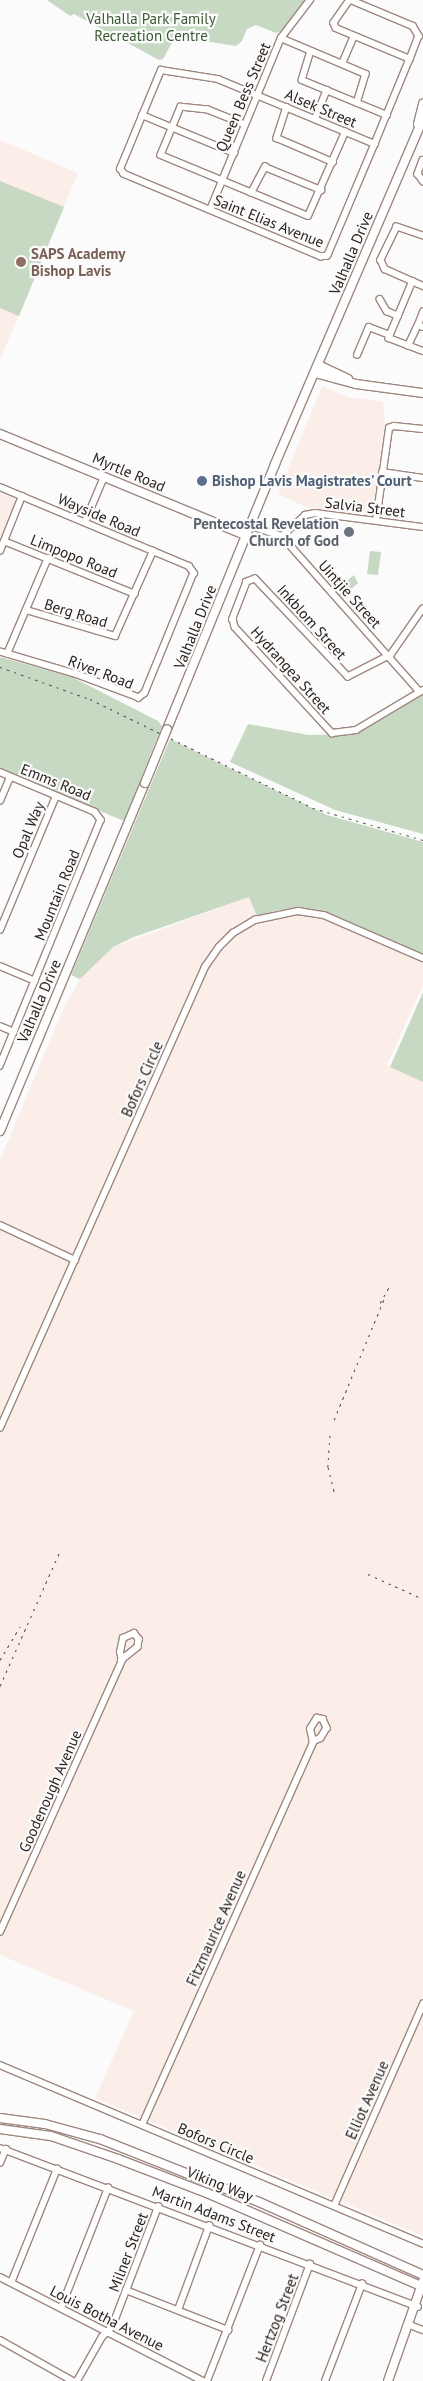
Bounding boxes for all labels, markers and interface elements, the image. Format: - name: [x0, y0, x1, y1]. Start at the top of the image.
- park label: Valhalla Park Family Recreation Centre: [86, 9, 216, 44]
- street label: Queen Bess Street: [212, 40, 274, 154]
- street label: Alsek Street: [282, 85, 360, 131]
- street label: Saint Elias Avenue: [211, 191, 327, 251]
- street label: Valhalla Drive: [325, 208, 377, 298]
- place label: SAPS Academy Bishop Lavis: [31, 244, 126, 279]
- marker: SAPS Academy Bishop Lavis: [15, 256, 27, 268]
- street label: Myrtle Road: [90, 449, 168, 495]
- place label: Bishop Lavis Magistrates' Court: [212, 472, 413, 490]
- marker: Bishop Lavis Magistrates' Court: [196, 475, 208, 487]
- street label: Wayside Road: [55, 490, 143, 540]
- street label: Salvia Street: [324, 493, 406, 521]
- place label: Pentecostal Revelation Church of God: [193, 514, 339, 549]
- marker: Pentecostal Revelation Church of God: [343, 526, 355, 538]
- street label: Limpopo Road: [28, 530, 120, 582]
- street label: Uintjie Street: [315, 556, 385, 632]
- street label: Inkblom Street: [274, 581, 350, 663]
- street label: Valhalla Drive: [170, 582, 220, 672]
- street label: Berg Road: [42, 595, 110, 631]
- street label: Hydrangea Street: [247, 623, 335, 717]
- street label: River Road: [66, 651, 136, 693]
- street label: Emms Road: [18, 760, 94, 804]
- street label: Opal Way: [8, 799, 48, 861]
- street label: Mountain Road: [31, 847, 83, 943]
- street label: Valhalla Drive: [13, 956, 65, 1046]
- street label: Bofors Circle: [117, 1038, 167, 1120]
- street label: Goodenough Avenue: [15, 1727, 85, 1855]
- street label: Fitzmaurice Avenue: [182, 1867, 250, 1989]
- street label: Elliot Avenue: [342, 2058, 392, 2142]
- street label: Bofors Circle: [175, 2119, 257, 2167]
- street label: Viking Way: [184, 2162, 256, 2206]
- street label: Martin Adams Street: [150, 2182, 278, 2246]
- street label: Milner Street: [105, 2210, 151, 2294]
- street label: Hertzog Street: [252, 2271, 302, 2365]
- street label: Louis Botha Avenue: [47, 2281, 167, 2355]

